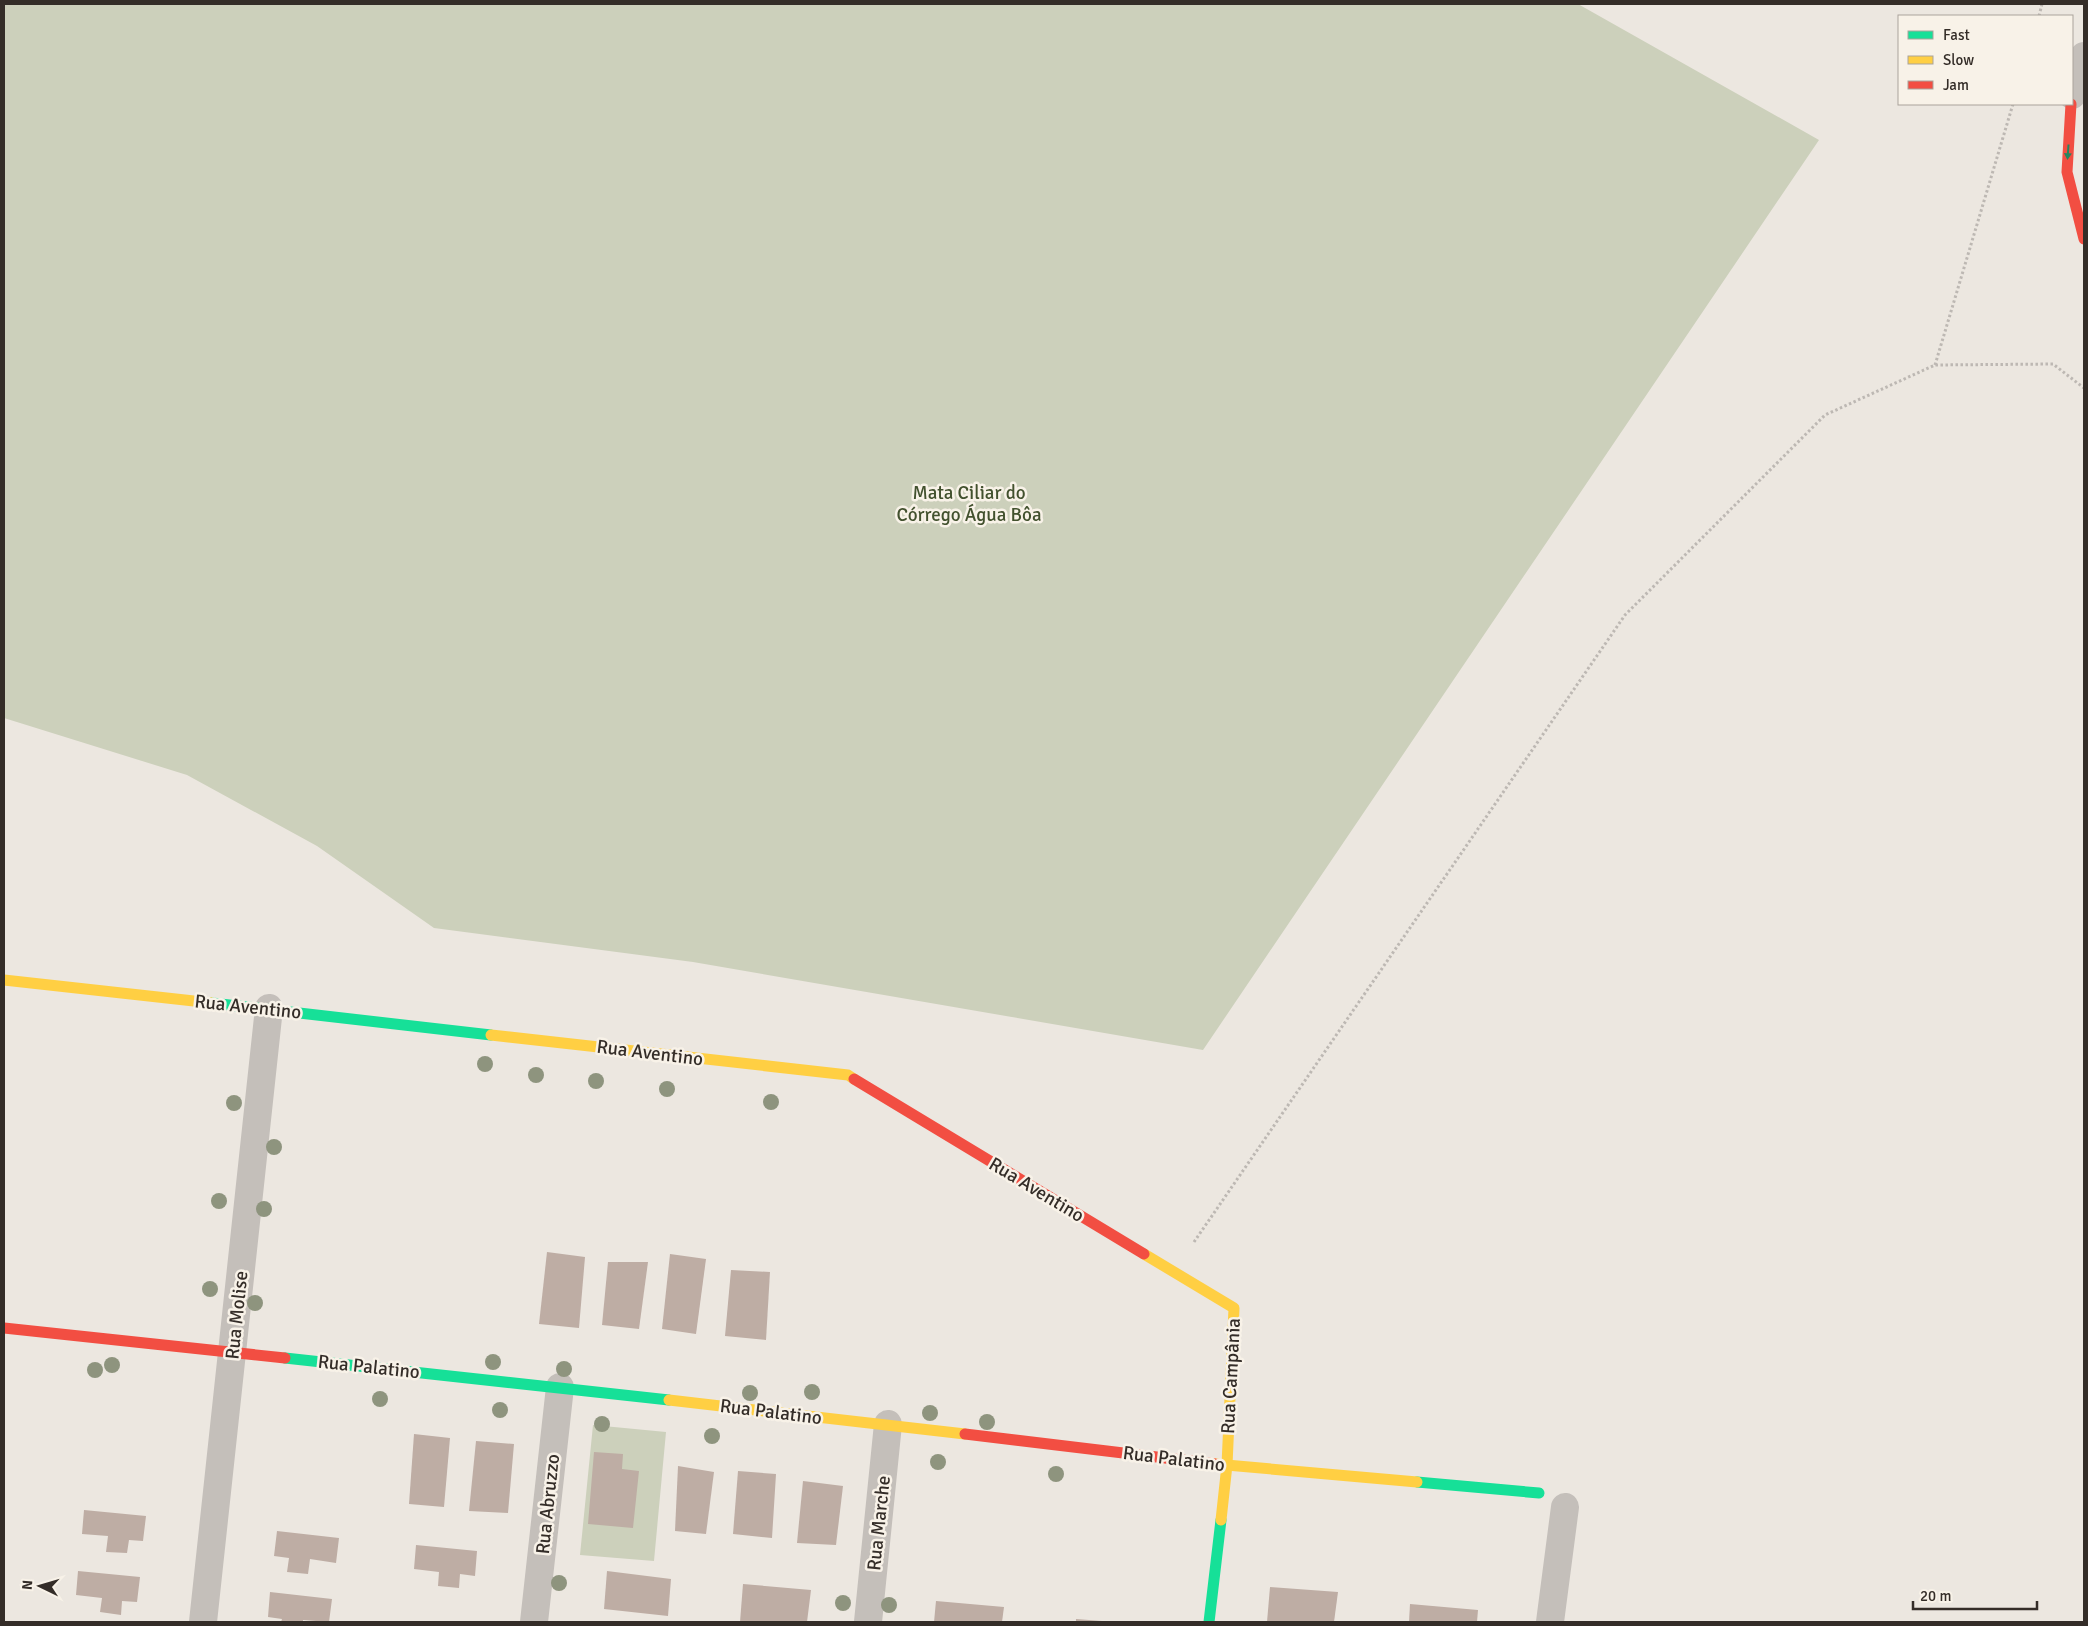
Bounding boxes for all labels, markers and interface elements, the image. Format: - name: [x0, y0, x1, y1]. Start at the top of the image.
- legend: [1898, 15, 2073, 105]
- text: Fast: [1943, 26, 1970, 44]
- text: Slow: [1943, 51, 1974, 69]
- text: Jam: [1943, 76, 1969, 94]
- one-way arrow: [2064, 145, 2072, 161]
- park label: Mata Ciliar do Córrego Água Bôa: [896, 481, 1042, 527]
- street label: Rua Aventino: [193, 989, 302, 1025]
- street label: Rua Aventino: [595, 1035, 705, 1071]
- street label: Rua Aventino: [984, 1152, 1089, 1228]
- street label: Rua Molise: [220, 1270, 254, 1361]
- street label: Rua Campânia: [1216, 1317, 1246, 1435]
- street label: Rua Palatino: [317, 1350, 421, 1384]
- street label: Rua Palatino: [719, 1394, 823, 1430]
- street label: Rua Palatino: [1122, 1441, 1226, 1477]
- street label: Rua Abruzzo: [531, 1453, 565, 1555]
- street label: Rua Marche: [862, 1474, 896, 1572]
- north arrow: [15, 1561, 65, 1611]
- scale bar: [1913, 1578, 2037, 1610]
- text: N: [19, 1579, 36, 1591]
- text: 20 m: [1920, 1587, 1951, 1605]

